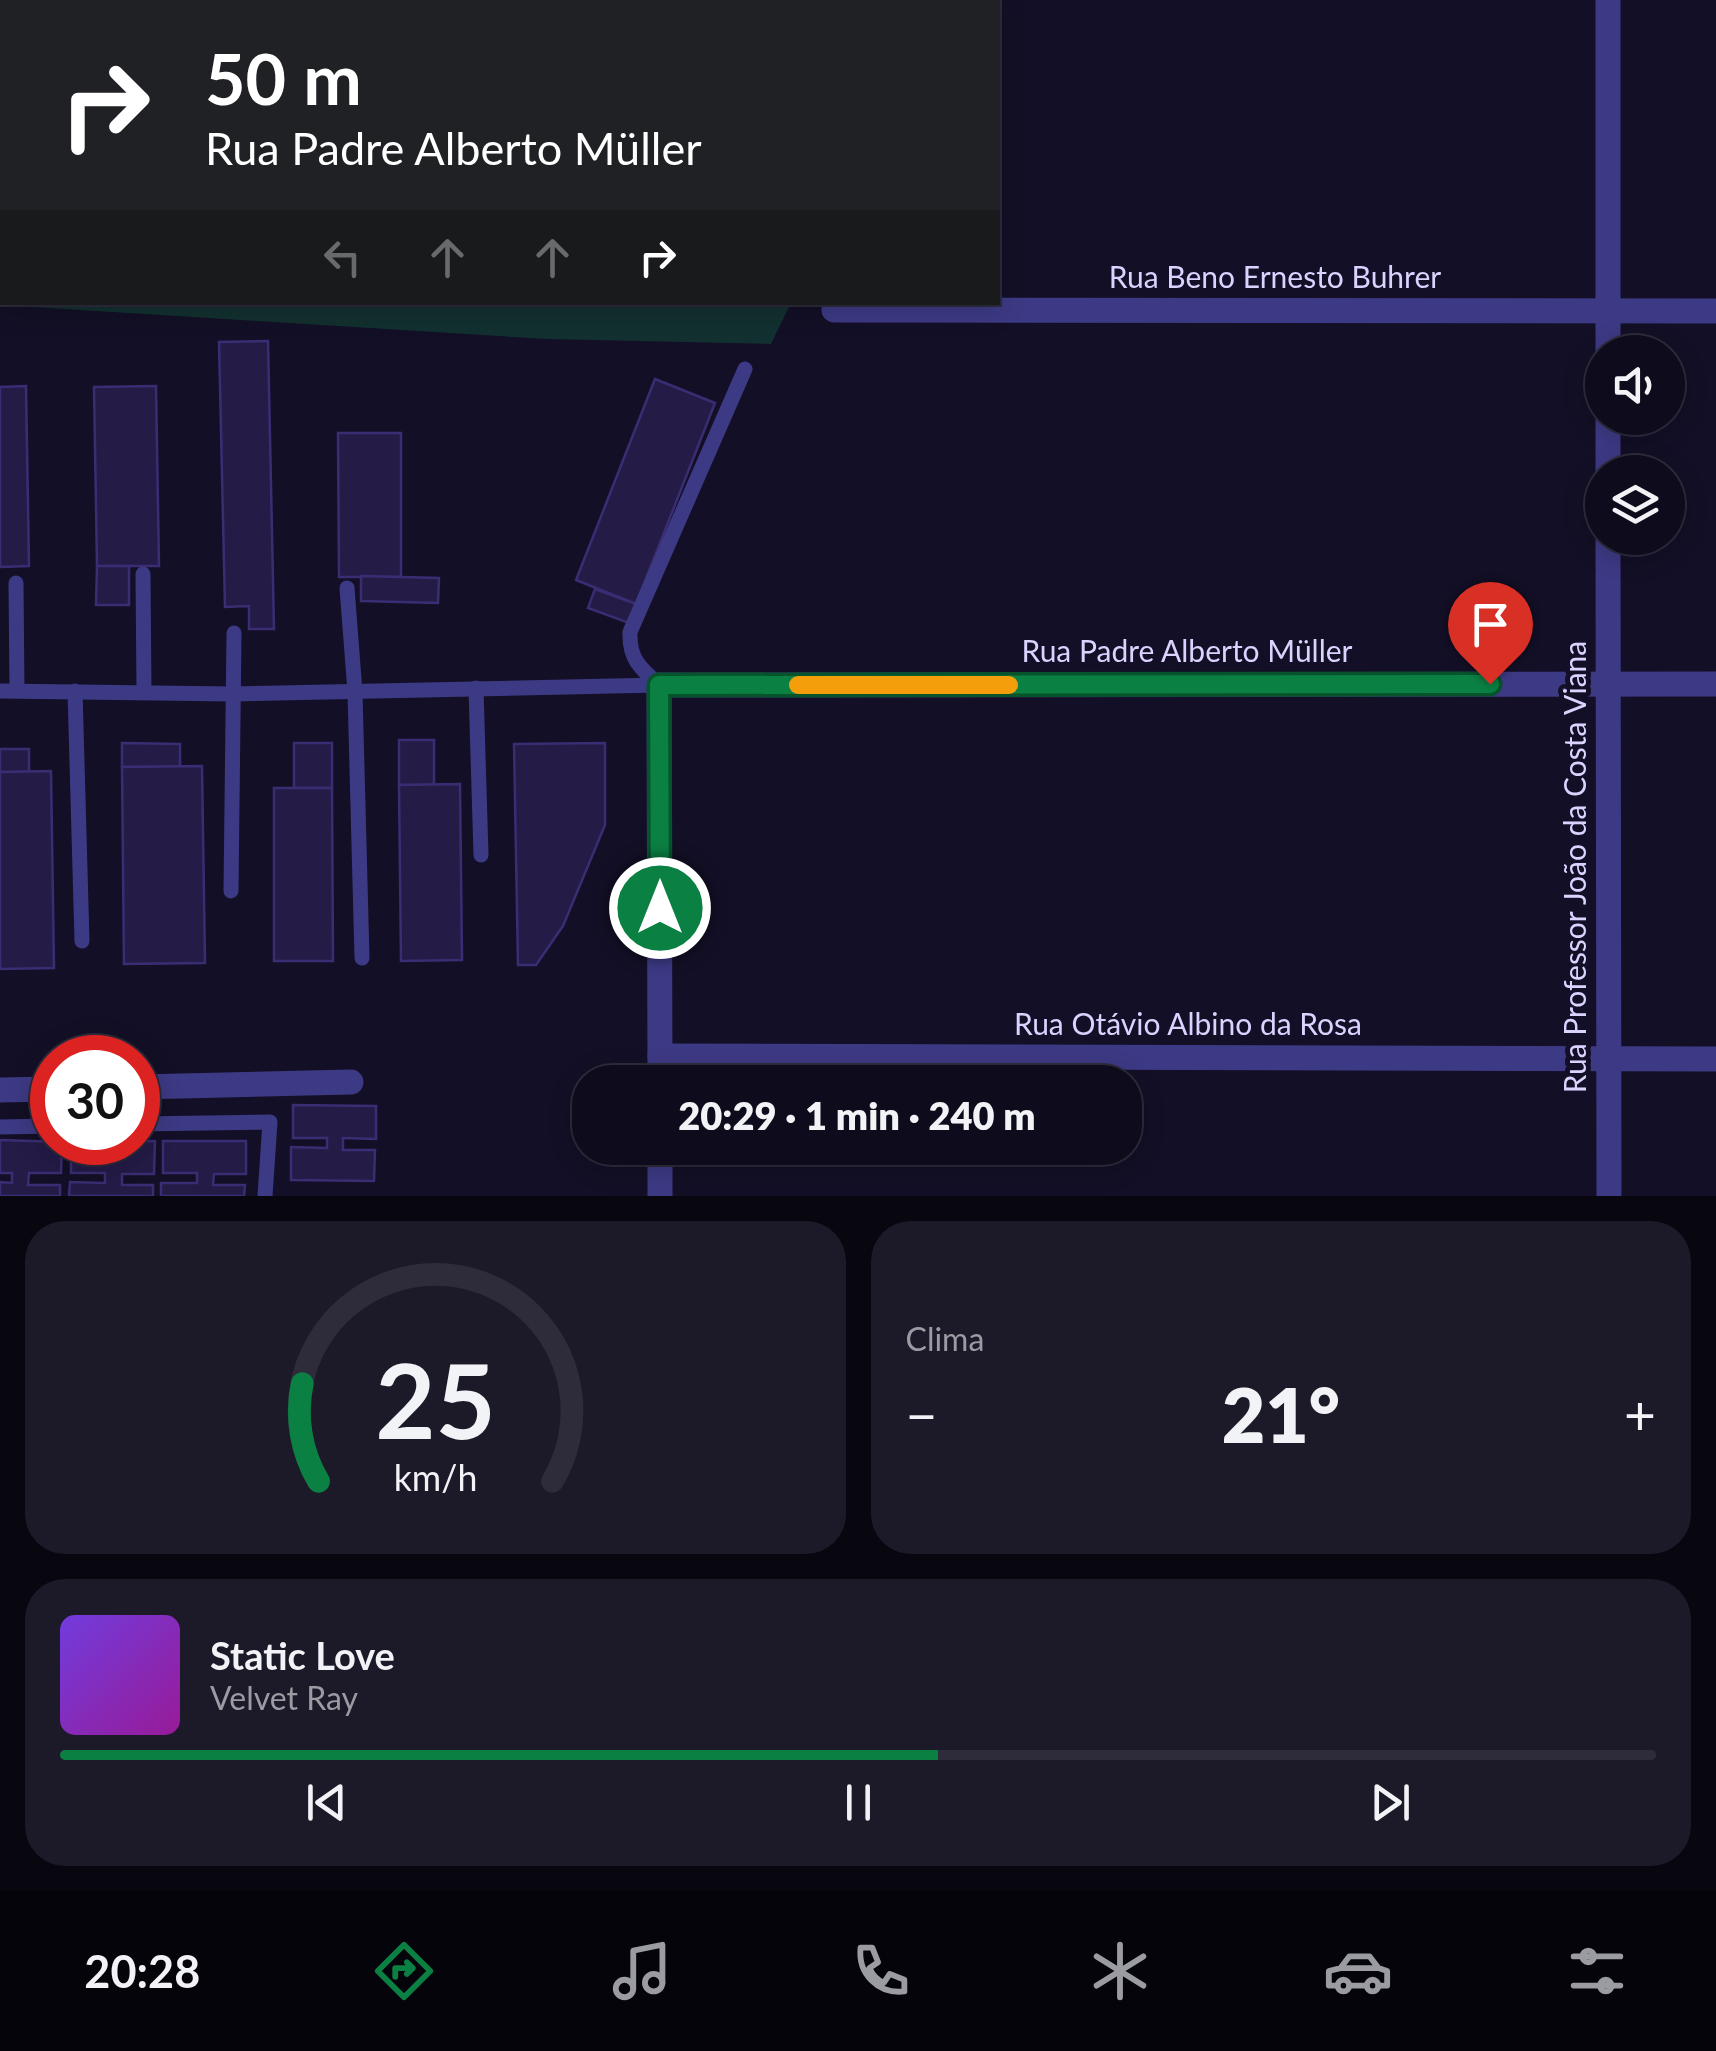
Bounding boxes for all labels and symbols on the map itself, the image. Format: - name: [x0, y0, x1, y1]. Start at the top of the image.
- street label: Rua Beno Ernesto Buhrer: [1109, 258, 1441, 294]
- pin: [1448, 582, 1533, 685]
- street label: Rua Padre Alberto Müller: [1021, 632, 1353, 668]
- street label: Rua Professor João da Costa Viana: [1556, 641, 1592, 1093]
- position arrow: [608, 856, 712, 960]
- street label: Rua Otávio Albino da Rosa: [1014, 1005, 1362, 1041]
- speed limit sign: 30: [30, 1035, 160, 1165]

